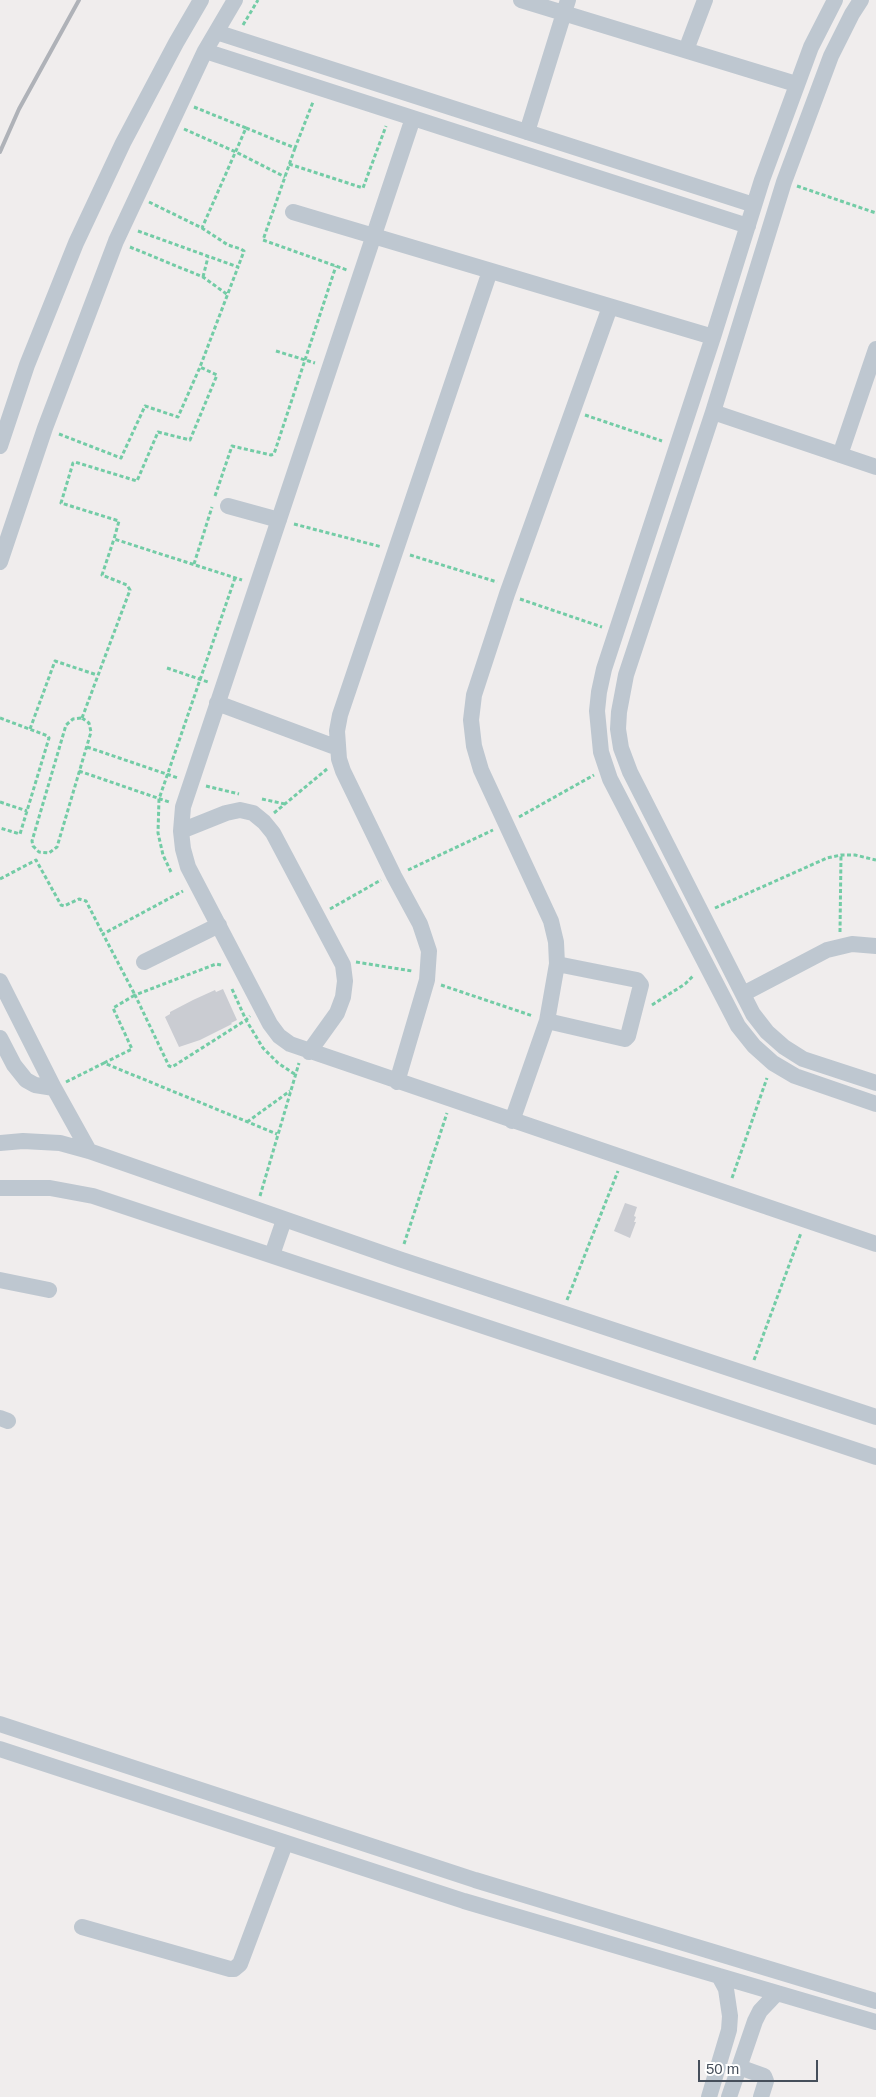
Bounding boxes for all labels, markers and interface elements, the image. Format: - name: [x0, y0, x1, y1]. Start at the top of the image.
- scale bar: [701, 2050, 821, 2082]
- text: 50 m: [706, 2060, 739, 2077]

